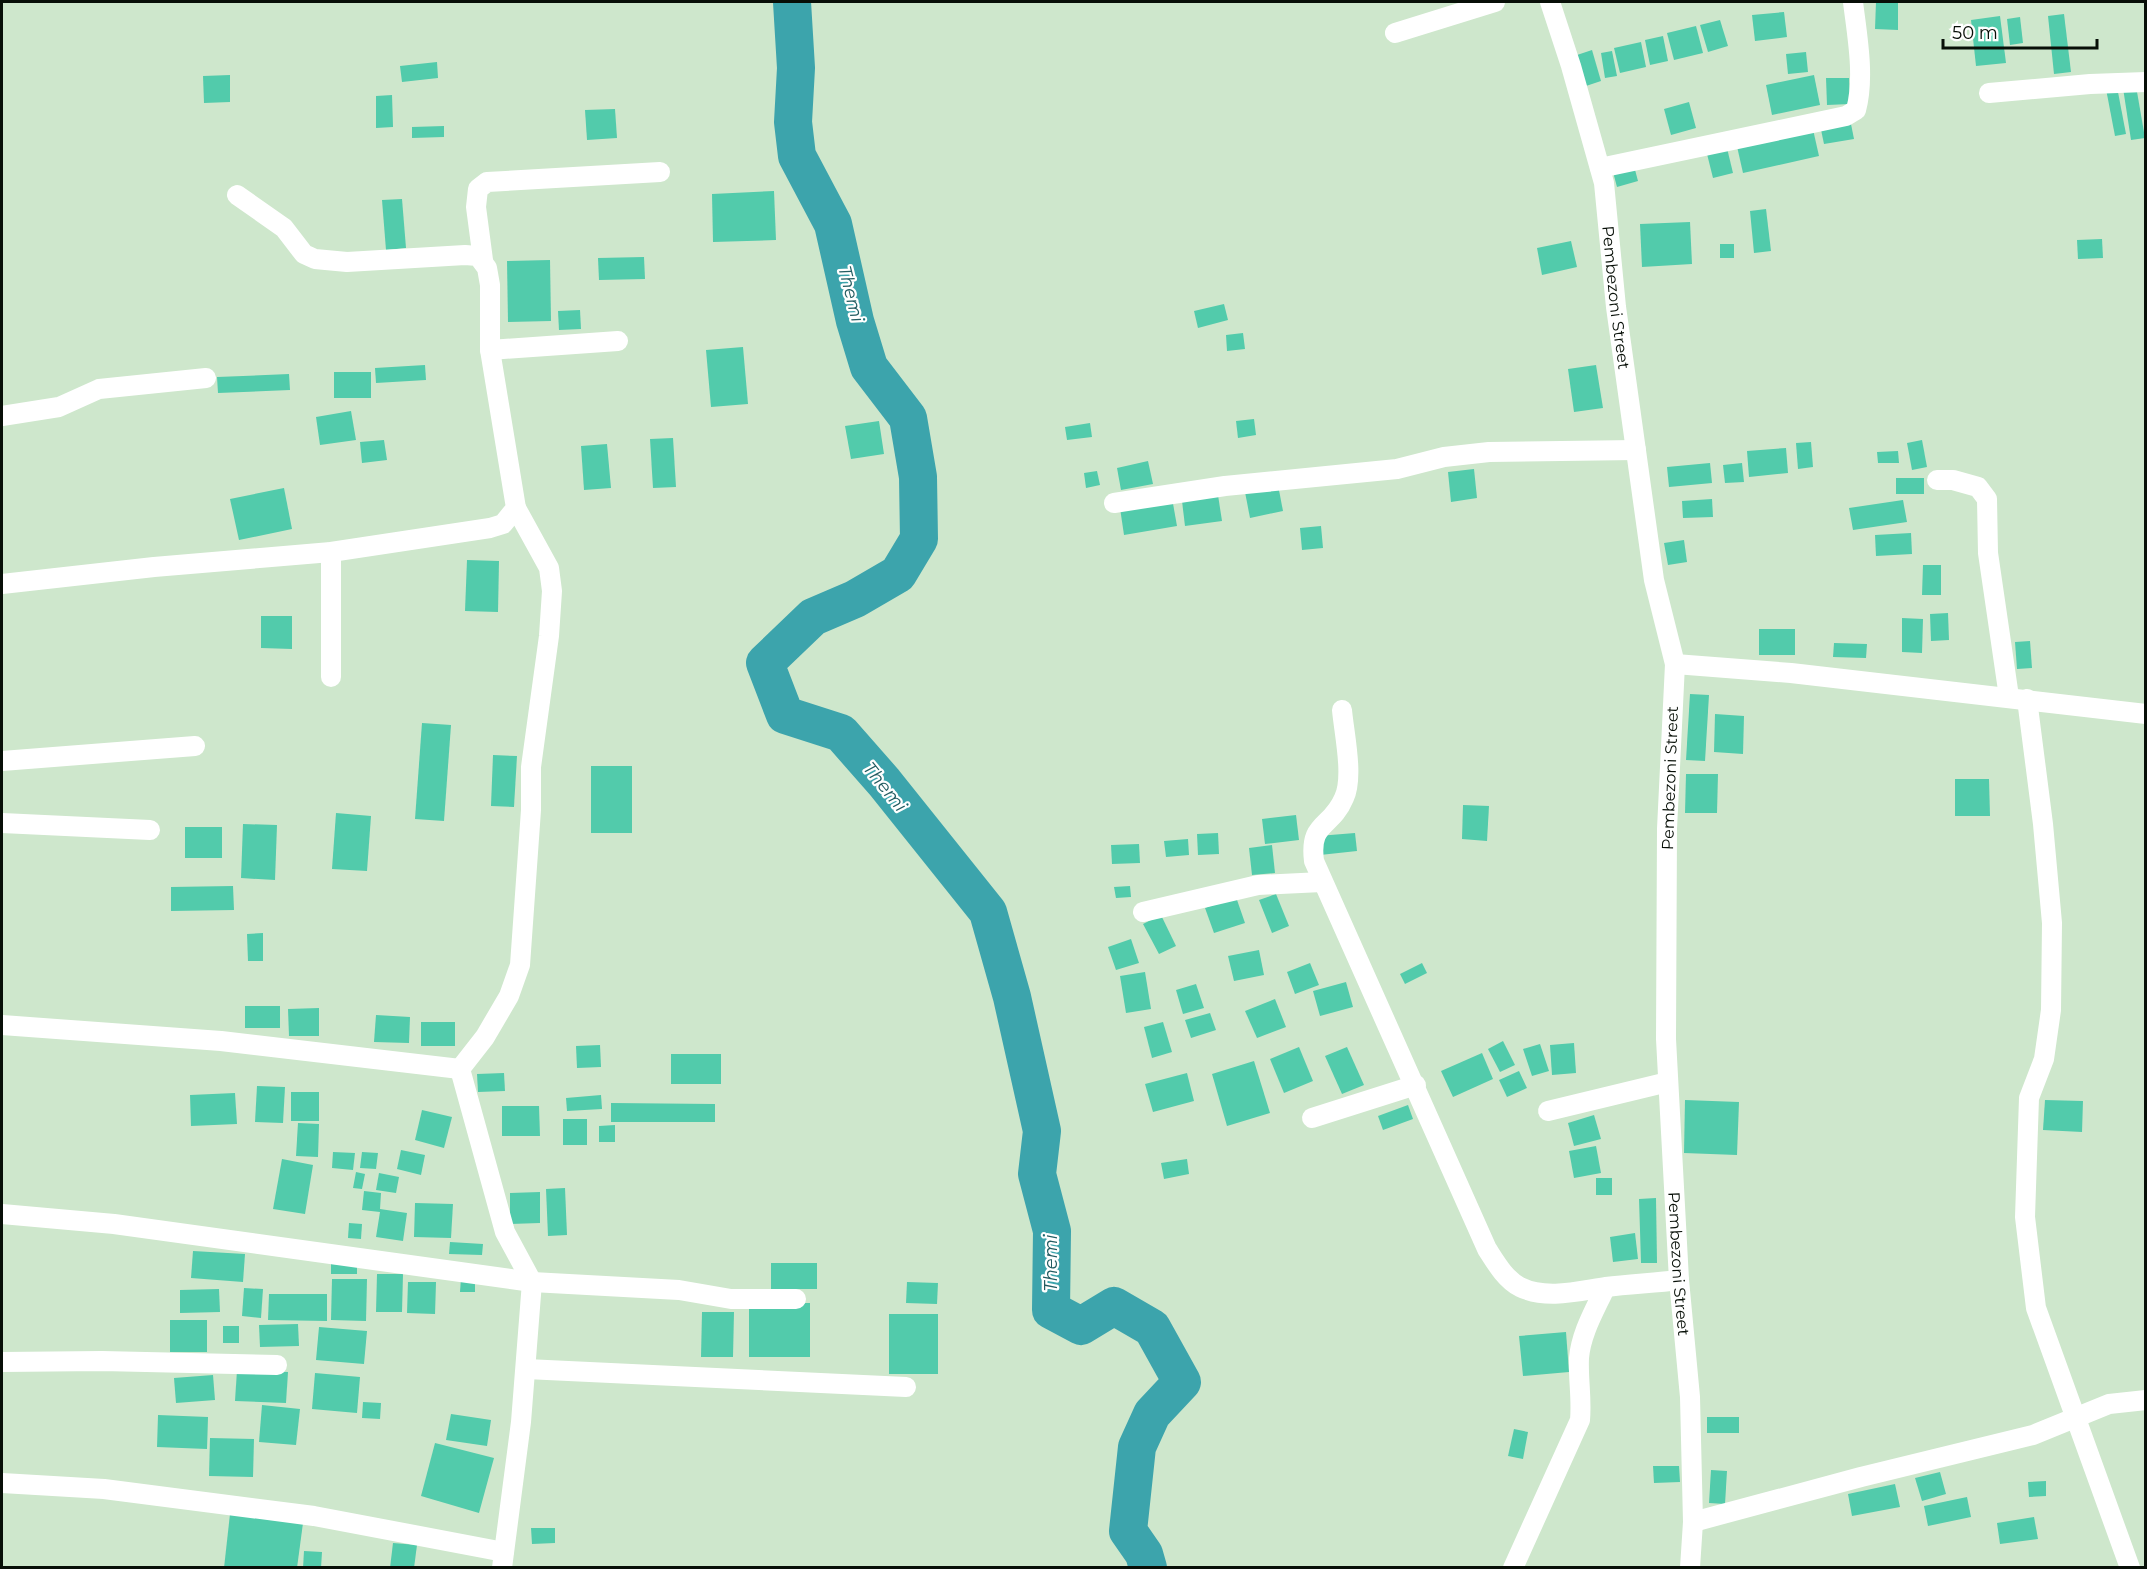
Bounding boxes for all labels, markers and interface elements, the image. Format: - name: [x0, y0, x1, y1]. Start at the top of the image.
- scale bar: [1943, 12, 2098, 50]
- text: 50 m: [1952, 22, 1998, 44]
- street label: Pembezoni Street: [1599, 225, 1634, 371]
- water label: Themi: [833, 264, 869, 325]
- street label: Pembezoni Street: [1658, 705, 1682, 850]
- water label: Themi: [858, 758, 912, 816]
- street label: Pembezoni Street: [1665, 1191, 1694, 1337]
- water label: Themi: [1040, 1234, 1062, 1292]

